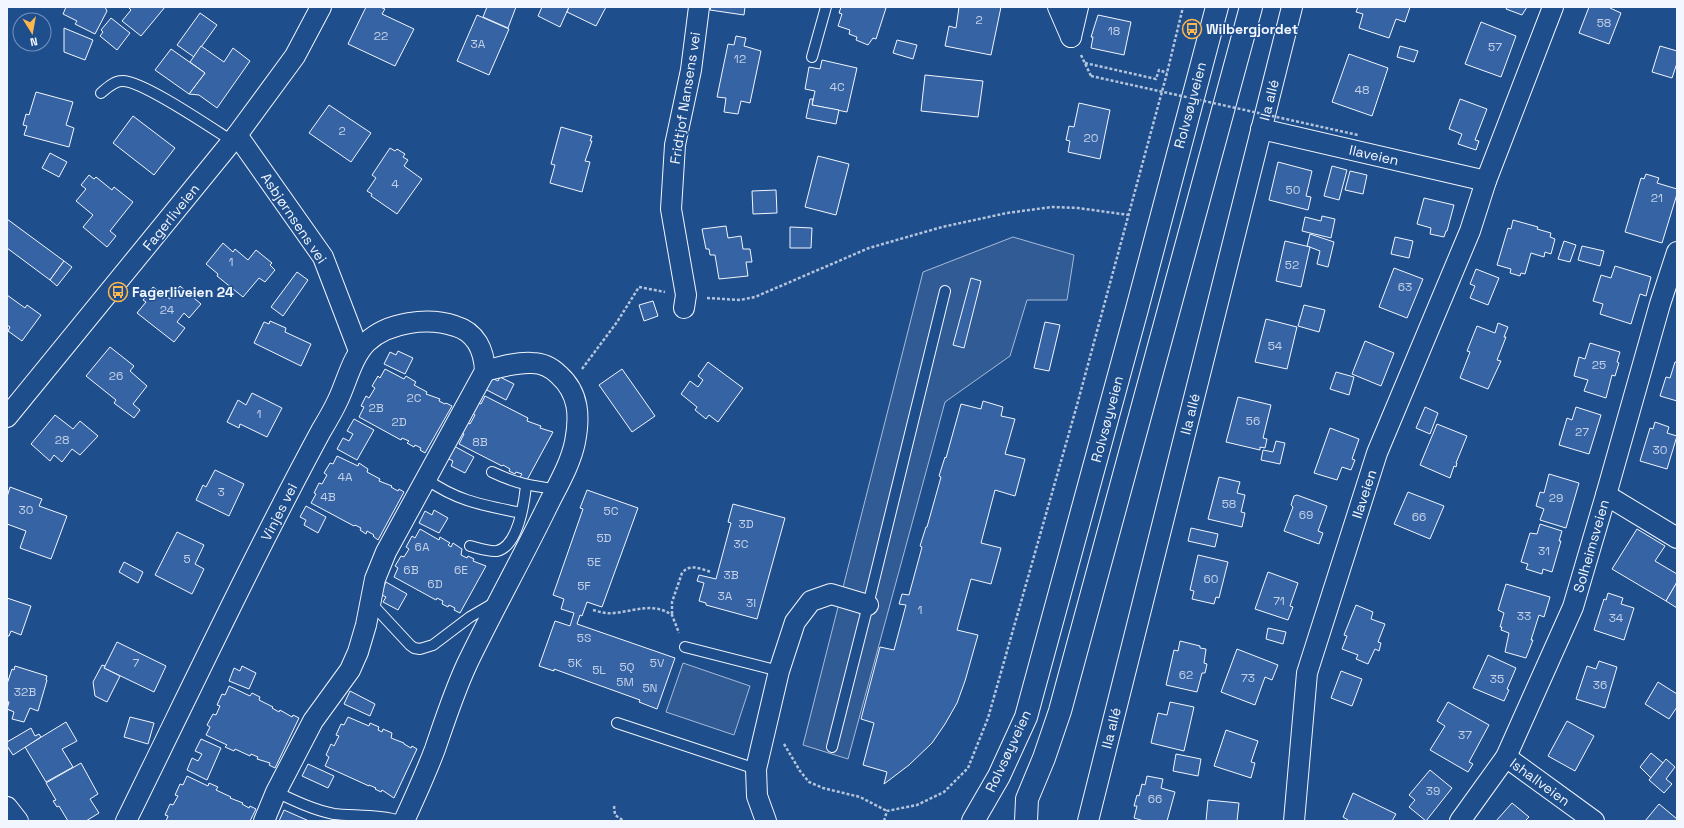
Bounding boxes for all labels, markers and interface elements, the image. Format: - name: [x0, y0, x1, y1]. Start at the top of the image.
- north arrow: [12, 12, 52, 52]
- house number: 2: [975, 12, 983, 28]
- house number: 58: [1597, 15, 1611, 31]
- bus stop icon: Wilbergjordet: [1181, 18, 1203, 40]
- place label: Wilbergjordet: [1206, 20, 1298, 38]
- house number: 18: [1108, 23, 1120, 39]
- house number: 22: [374, 28, 388, 44]
- street label: Fridtjof Nansens vei: [666, 31, 704, 165]
- text: N: [29, 34, 39, 49]
- house number: 3A: [471, 36, 486, 52]
- house number: 57: [1488, 39, 1502, 55]
- house number: 12: [734, 51, 746, 67]
- street label: Rolvsøyveien: [1170, 60, 1210, 150]
- street label: Ila allé: [1255, 78, 1283, 122]
- house number: 4C: [829, 79, 845, 95]
- house number: 48: [1355, 82, 1369, 98]
- house number: 2: [338, 123, 346, 139]
- house number: 20: [1084, 130, 1098, 146]
- street label: Ilaveien: [1347, 141, 1401, 169]
- street label: Asbjørnsens vei: [257, 169, 331, 267]
- house number: 4: [391, 176, 399, 192]
- street label: Fagerliveien: [139, 180, 203, 254]
- house number: 50: [1286, 182, 1300, 198]
- house number: 21: [1651, 190, 1663, 206]
- house number: 1: [228, 254, 234, 270]
- house number: 52: [1285, 257, 1299, 273]
- house number: 63: [1398, 279, 1412, 295]
- bus stop icon: Fagerliveien 24: [107, 281, 129, 303]
- place label: Fagerliveien 24: [132, 283, 234, 301]
- house number: 24: [160, 302, 175, 318]
- house number: 54: [1268, 338, 1283, 354]
- house number: 25: [1592, 357, 1606, 373]
- house number: 26: [109, 368, 123, 384]
- street label: Rolvsøyveien: [1087, 374, 1127, 464]
- house number: 2C: [407, 390, 422, 406]
- street label: Ila allé: [1176, 392, 1204, 436]
- house number: 2B: [368, 400, 384, 416]
- house number: 1: [256, 406, 262, 422]
- house number: 56: [1246, 413, 1260, 429]
- house number: 2D: [391, 414, 407, 430]
- house number: 27: [1575, 424, 1589, 440]
- house number: 28: [55, 432, 69, 448]
- house number: 8B: [472, 434, 488, 450]
- house number: 30: [1653, 442, 1667, 458]
- street label: Ilaveien: [1348, 467, 1380, 521]
- house number: 4A: [337, 469, 353, 485]
- street label: Vinjes vei: [257, 480, 301, 544]
- house number: 3: [217, 484, 225, 500]
- house number: 4B: [320, 489, 336, 505]
- house number: 29: [1549, 490, 1563, 506]
- house number: 58: [1222, 496, 1236, 512]
- street label: Solheimsveien: [1569, 497, 1613, 595]
- house number: 30: [19, 502, 33, 518]
- house number: 5C: [604, 503, 619, 519]
- house number: 69: [1299, 507, 1313, 523]
- house number: 66: [1412, 509, 1426, 525]
- house number: 3D: [738, 516, 754, 532]
- house number: 5D: [596, 530, 612, 546]
- house number: 3C: [734, 536, 749, 552]
- house number: 6A: [415, 539, 430, 555]
- house number: 31: [1538, 543, 1550, 559]
- house number: 5: [183, 551, 191, 567]
- house number: 5E: [587, 554, 601, 570]
- house number: 6B: [403, 562, 419, 578]
- house number: 6E: [454, 562, 468, 578]
- house number: 3B: [723, 567, 739, 583]
- house number: 60: [1203, 571, 1219, 587]
- house number: 6D: [427, 576, 443, 592]
- house number: 5F: [577, 578, 591, 594]
- house number: 3A: [718, 588, 733, 604]
- house number: 71: [1273, 593, 1285, 609]
- house number: 3I: [746, 595, 756, 611]
- house number: 1: [917, 602, 923, 618]
- house number: 33: [1517, 608, 1531, 624]
- house number: 34: [1609, 610, 1624, 626]
- house number: 5S: [577, 630, 591, 646]
- house number: 7: [133, 655, 140, 671]
- house number: 5K: [568, 655, 583, 671]
- house number: 5V: [650, 655, 665, 671]
- house number: 5Q: [619, 659, 635, 675]
- house number: 5L: [592, 662, 606, 678]
- house number: 62: [1179, 667, 1193, 683]
- house number: 73: [1241, 670, 1255, 686]
- house number: 35: [1490, 671, 1504, 687]
- house number: 5M: [616, 674, 634, 690]
- house number: 36: [1593, 677, 1607, 693]
- house number: 5N: [642, 680, 658, 696]
- house number: 32B: [14, 684, 36, 700]
- street label: Ila allé: [1097, 706, 1125, 750]
- street label: Rolvsøyveien: [981, 707, 1035, 795]
- house number: 37: [1458, 727, 1472, 743]
- street label: Ishallveien: [1506, 754, 1574, 810]
- house number: 39: [1426, 783, 1440, 799]
- house number: 66: [1148, 791, 1162, 807]

